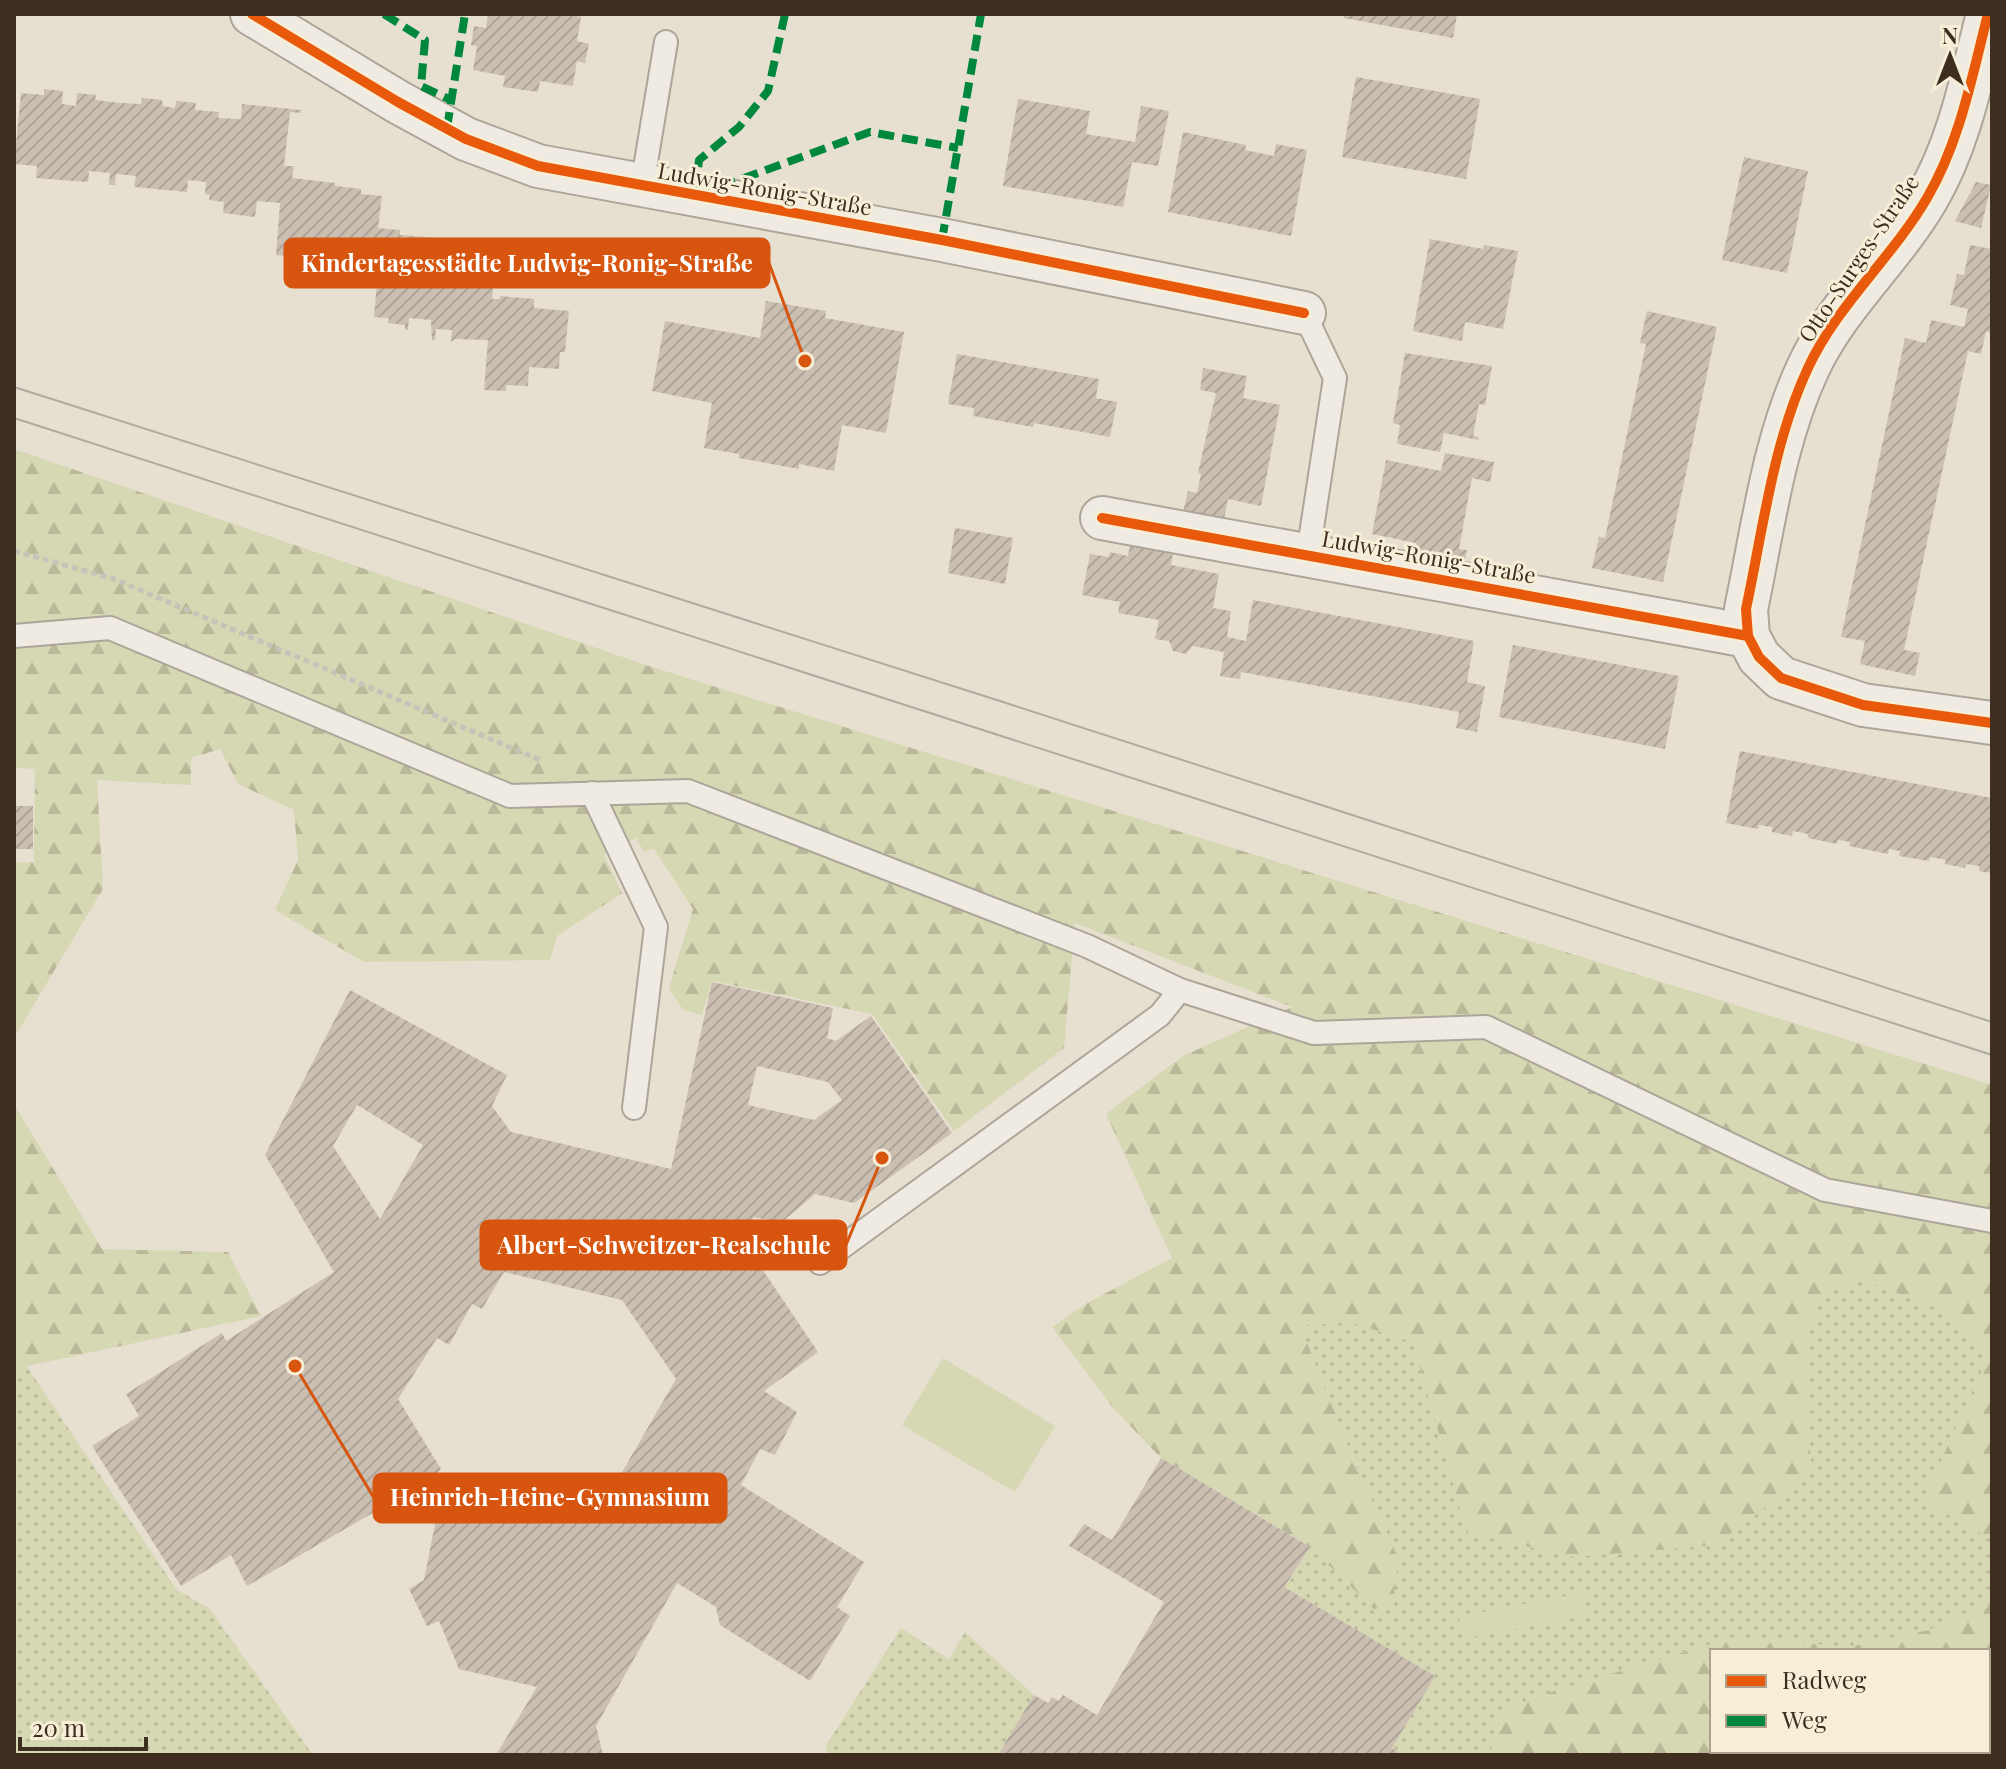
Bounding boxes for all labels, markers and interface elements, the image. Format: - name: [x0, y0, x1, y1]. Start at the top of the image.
- north arrow: [1910, 16, 1990, 96]
- text: N: [1942, 20, 1958, 50]
- street label: Ludwig-Ronig-Straße: [656, 154, 874, 222]
- street label: Otto-Surges-Straße: [1791, 168, 1925, 348]
- callout: Kindertagesstädte Ludwig-Ronig-Straße: [285, 239, 769, 287]
- text: Kindertagesstädte Ludwig-Ronig-Straße: [301, 246, 753, 278]
- street label: Ludwig-Ronig-Straße: [1320, 522, 1538, 590]
- callout: Albert-Schweitzer-Realschule: [481, 1221, 846, 1269]
- text: Albert-Schweitzer-Realschule: [496, 1228, 831, 1260]
- callout: Heinrich-Heine-Gymnasium: [374, 1474, 726, 1522]
- text: Heinrich-Heine-Gymnasium: [390, 1480, 710, 1512]
- legend: [1710, 1649, 1990, 1753]
- text: Radweg: [1782, 1663, 1867, 1695]
- scale bar: [20, 1701, 146, 1751]
- text: Weg: [1781, 1703, 1827, 1735]
- text: 20 m: [32, 1711, 85, 1743]

